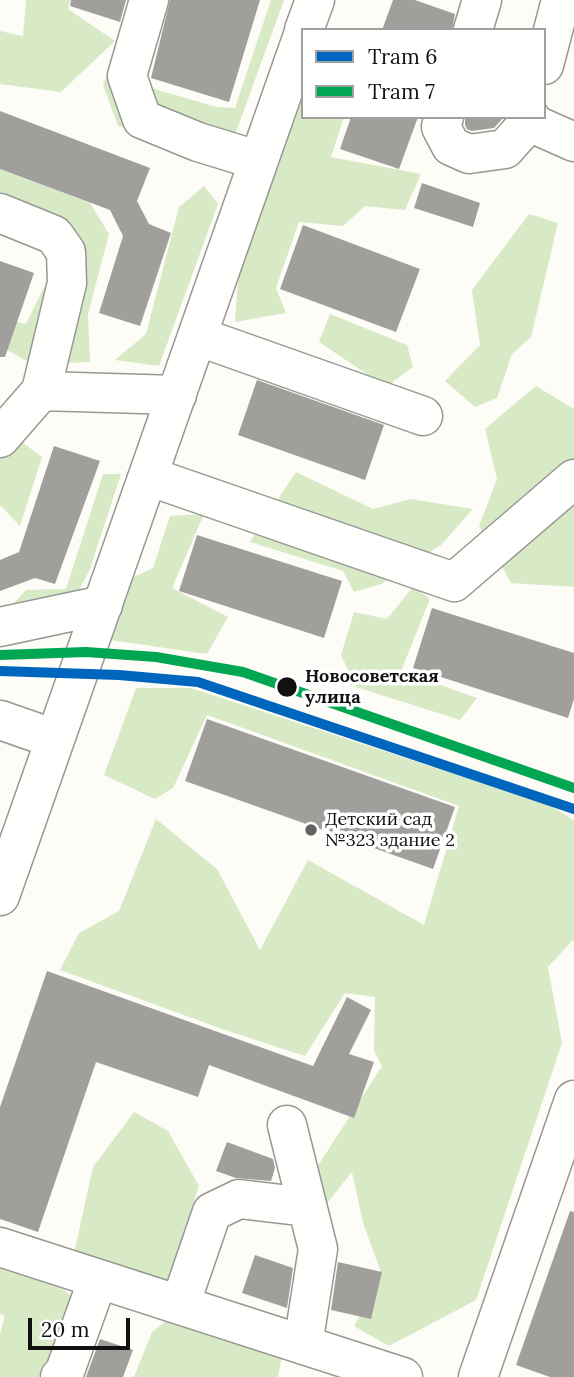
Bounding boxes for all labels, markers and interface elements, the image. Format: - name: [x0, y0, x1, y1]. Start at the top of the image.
- legend: [301, 28, 546, 119]
- text: Tram 6: [368, 43, 437, 70]
- text: Tram 7: [368, 78, 435, 105]
- place label: Новосоветская улица: [305, 666, 439, 708]
- marker: Новосоветская улица: [275, 675, 299, 699]
- place label: Детский сад №323 здание 2: [325, 809, 455, 852]
- marker: Детский сад №323 здание 2: [303, 822, 319, 838]
- scale bar: [32, 1304, 133, 1348]
- text: 20 m: [41, 1316, 90, 1343]

